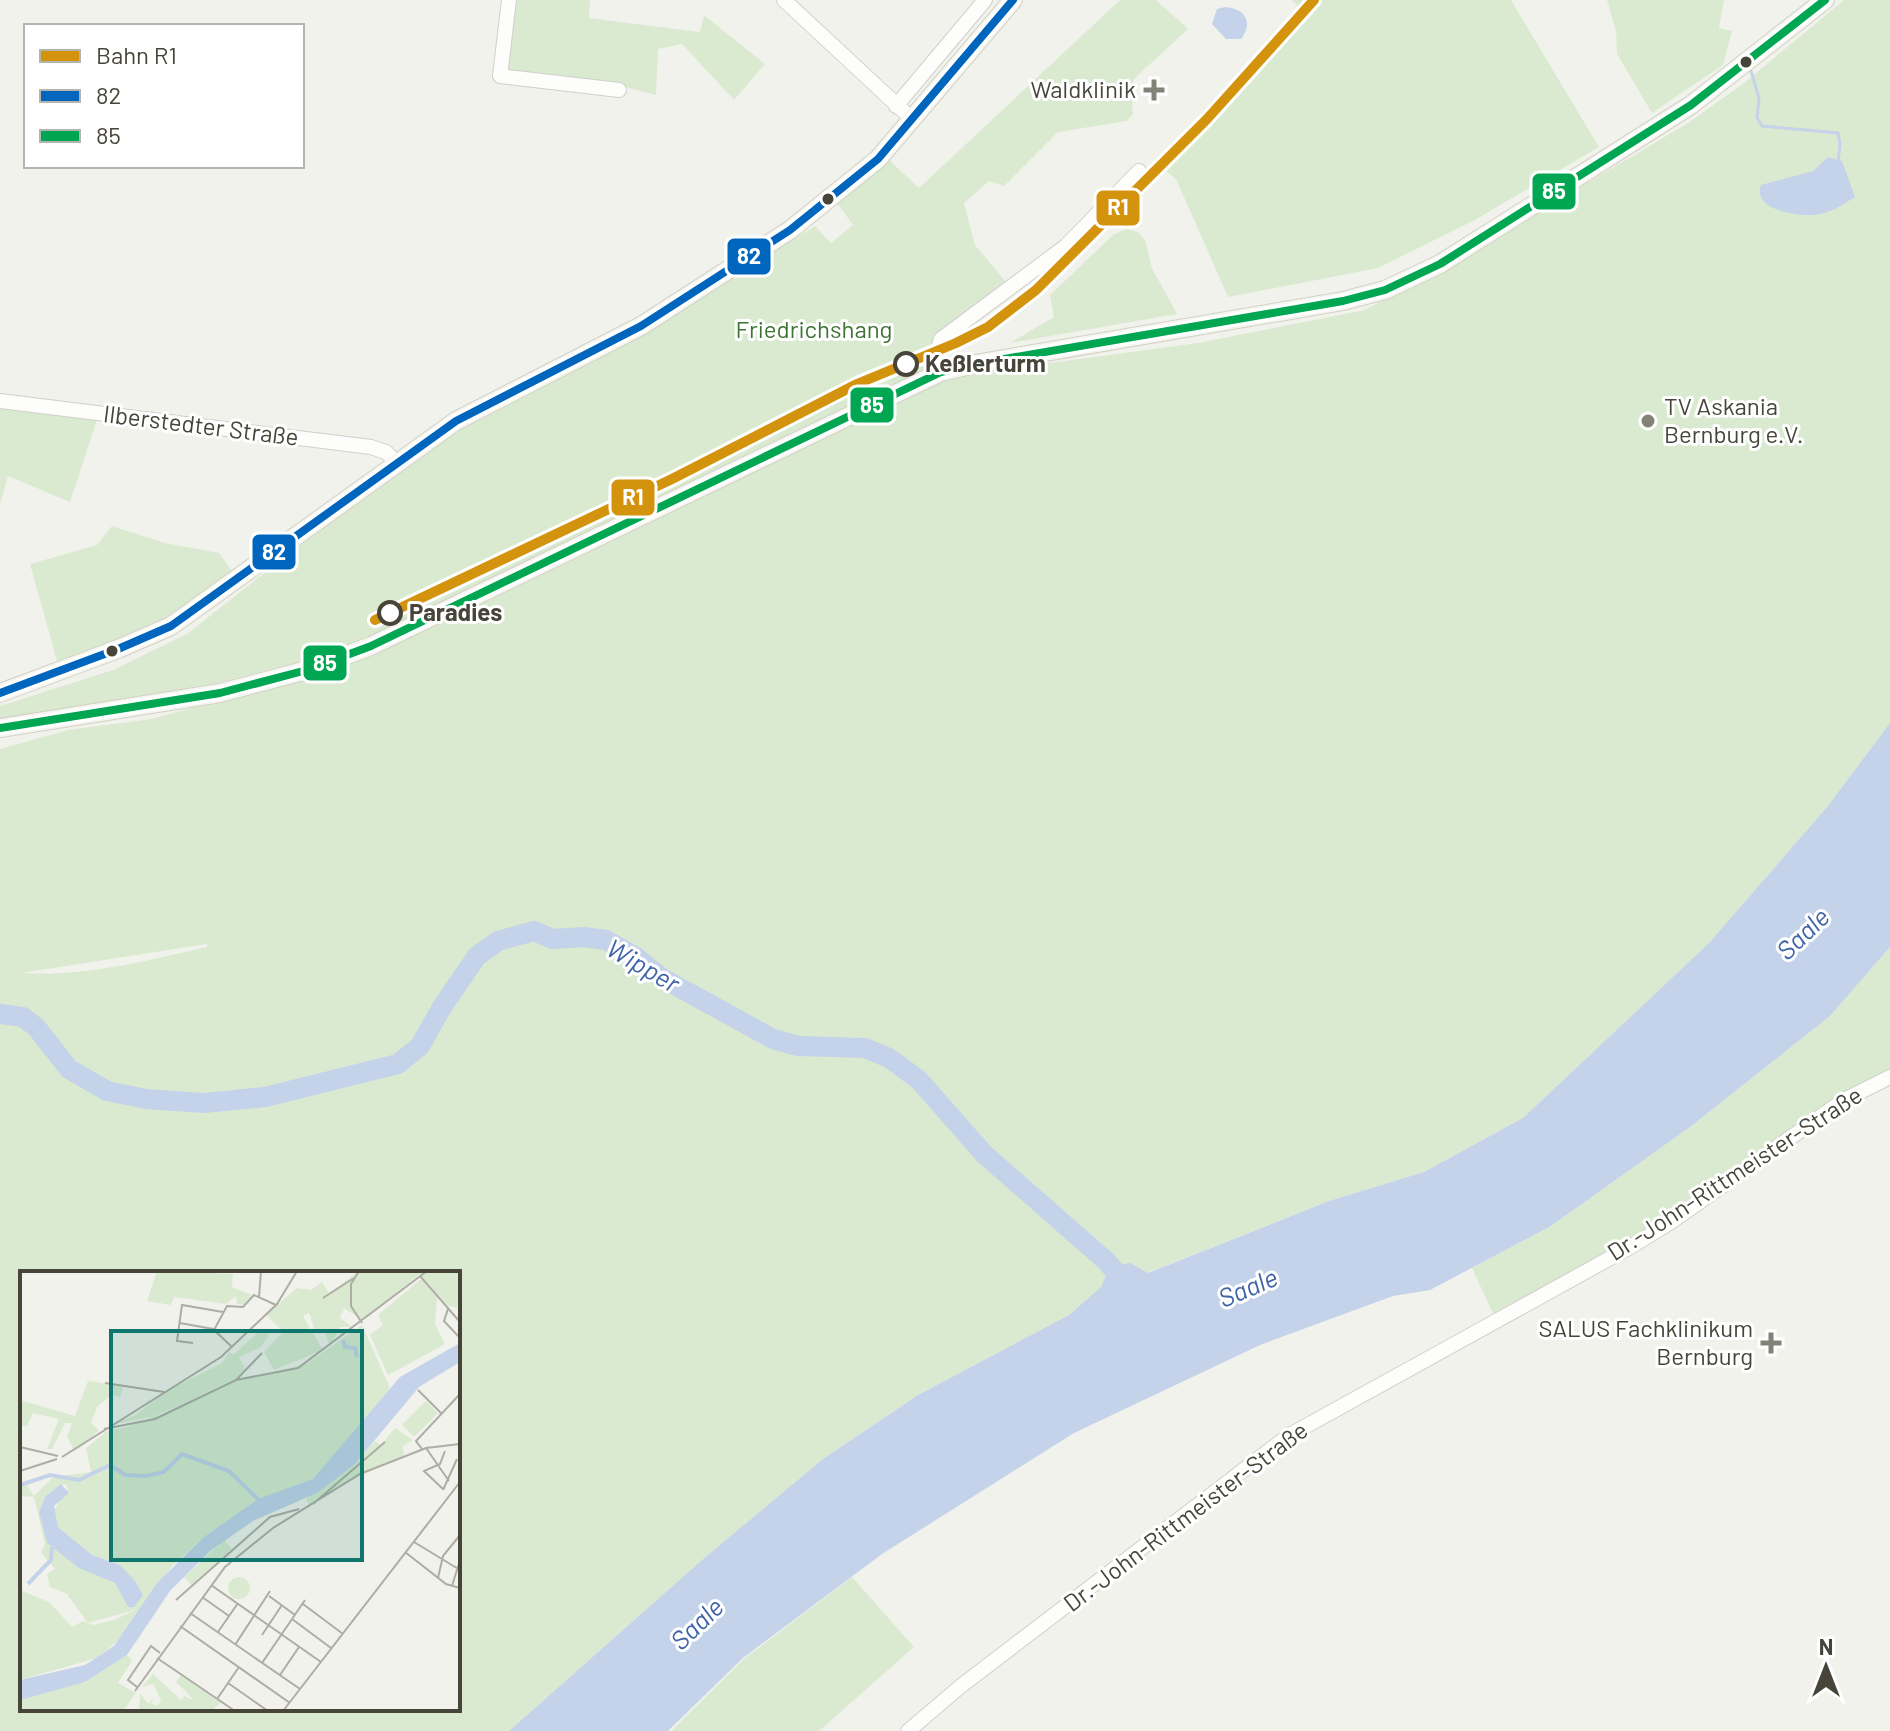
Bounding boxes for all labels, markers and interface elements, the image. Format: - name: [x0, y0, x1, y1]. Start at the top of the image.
- legend: [24, 24, 304, 168]
- text: Bahn R1: [96, 40, 177, 69]
- unlabelled marker: [1738, 54, 1754, 70]
- place label: Waldklinik: [1030, 74, 1136, 103]
- marker: Waldklinik: [1143, 79, 1165, 101]
- text: 82: [96, 80, 121, 109]
- text: 85: [96, 120, 121, 149]
- line badge: 85: [1531, 172, 1577, 211]
- text: 85: [1542, 177, 1566, 203]
- line badge: R1: [1095, 189, 1141, 227]
- unlabelled marker: [820, 191, 836, 207]
- text: R1: [1107, 193, 1129, 219]
- line badge: 82: [726, 237, 772, 276]
- text: 82: [737, 242, 761, 268]
- park label: Friedrichshang: [736, 314, 892, 343]
- place label: Keßlerturm: [925, 348, 1046, 377]
- marker: Keßlerturm: [894, 352, 918, 376]
- line badge: 85: [849, 386, 895, 424]
- text: 85: [860, 391, 884, 417]
- place label: TV Askania Bernburg e.V.: [1664, 391, 1804, 448]
- street label: Ilberstedter Straße: [102, 398, 300, 451]
- marker: TV Askania Bernburg e.V.: [1639, 412, 1657, 430]
- line badge: R1: [610, 478, 656, 517]
- text: R1: [622, 483, 644, 509]
- line badge: 82: [251, 533, 297, 571]
- text: 82: [262, 538, 286, 564]
- place label: Paradies: [409, 597, 502, 626]
- marker: Paradies: [378, 601, 402, 625]
- unlabelled marker: [104, 643, 120, 659]
- line badge: 85: [302, 644, 348, 682]
- text: 85: [313, 649, 337, 675]
- water label: Saale: [1769, 900, 1835, 965]
- water label: Wipper: [602, 932, 686, 998]
- street label: Dr.-John-Rittmeister-Straße: [1601, 1079, 1867, 1266]
- water label: Saale: [1213, 1260, 1282, 1313]
- inset map: [20, 1271, 460, 1711]
- place label: SALUS Fachklinikum Bernburg: [1538, 1313, 1753, 1370]
- marker: SALUS Fachklinikum Bernburg: [1760, 1332, 1782, 1354]
- street label: Dr.-John-Rittmeister-Straße: [1057, 1415, 1313, 1617]
- water label: Saale: [663, 1590, 729, 1655]
- north arrow: [1786, 1627, 1866, 1707]
- text: N: [1819, 1633, 1833, 1659]

